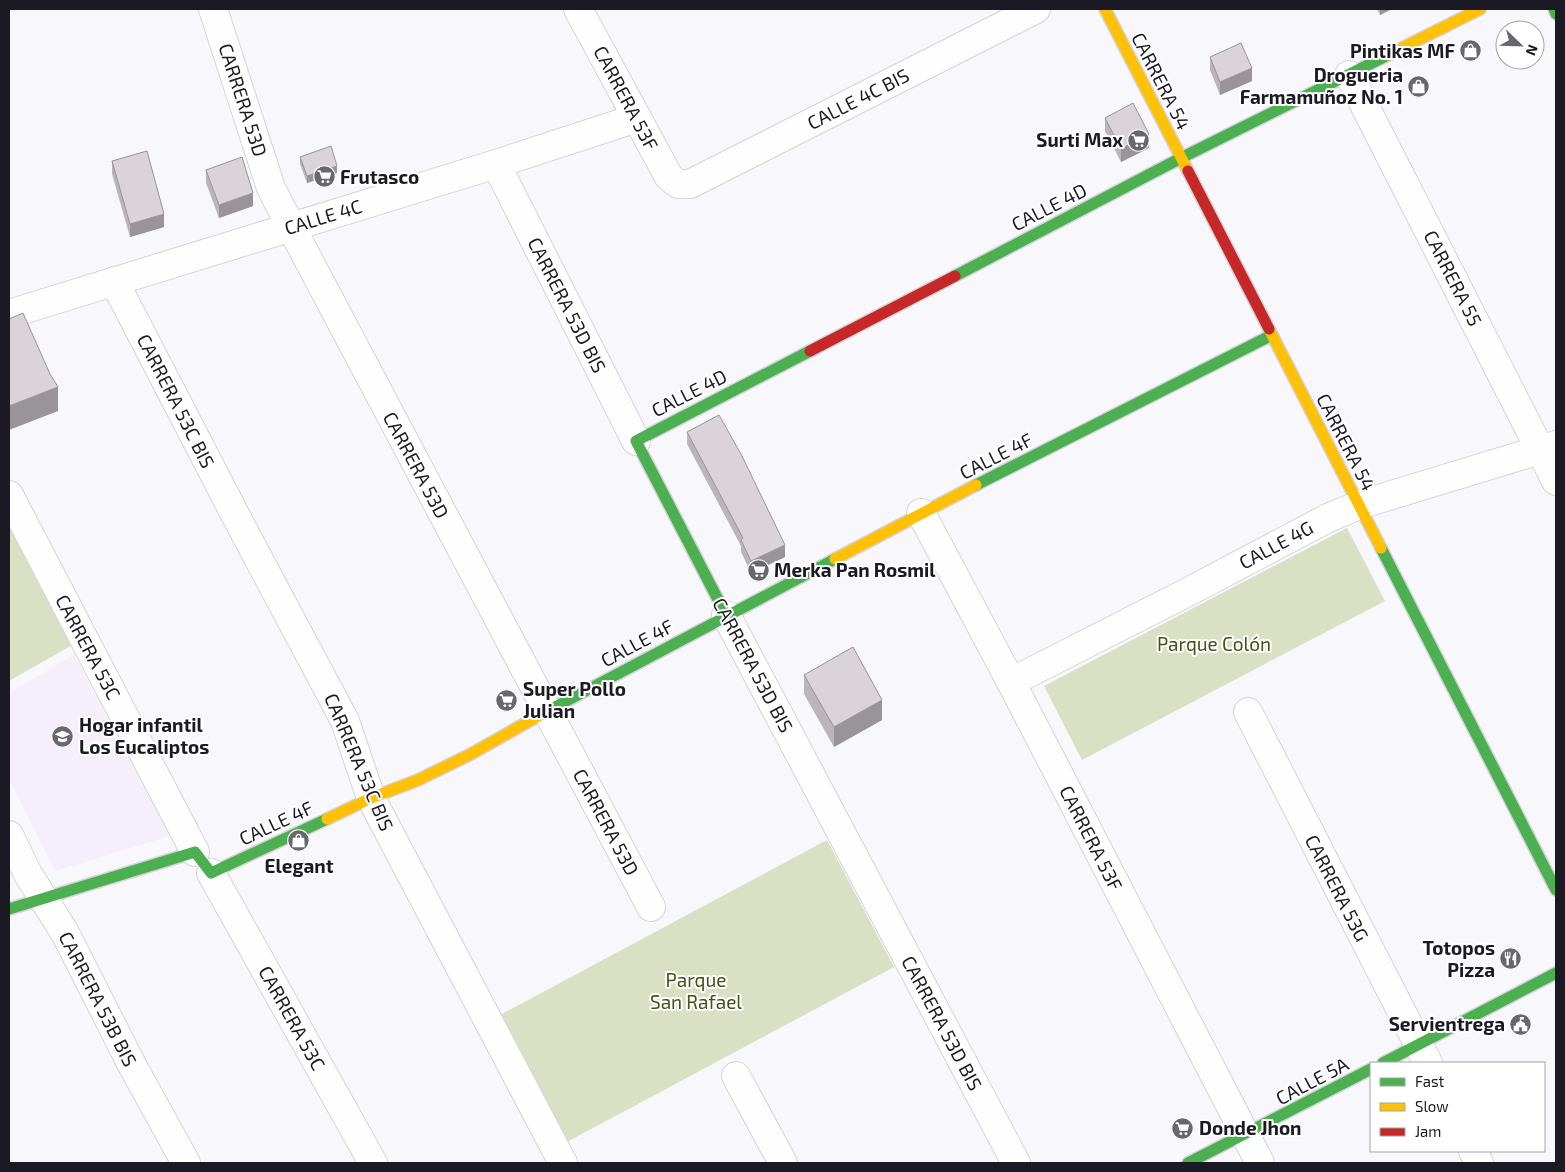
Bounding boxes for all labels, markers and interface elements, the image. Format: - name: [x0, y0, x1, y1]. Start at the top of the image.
- north arrow: [1495, 20, 1545, 70]
- street label: CARRERA 54: [1127, 28, 1196, 133]
- place label: Pintikas MF: [1350, 39, 1455, 62]
- shop icon: Pintikas MF: [1459, 39, 1483, 63]
- street label: CARRERA 53D: [214, 40, 273, 159]
- street label: CARRERA 53F: [589, 42, 664, 154]
- text: N: [1523, 42, 1542, 58]
- street label: CALLE 4C BIS: [803, 63, 913, 134]
- place label: Drogueria Farmamuñoz No. 1: [1240, 63, 1403, 108]
- shop icon: Drogueria Farmamuñoz No. 1: [1407, 74, 1431, 98]
- place label: Surti Max: [1036, 128, 1123, 151]
- supermarket icon: Surti Max: [1127, 128, 1151, 152]
- supermarket icon: Frutasco: [312, 165, 336, 189]
- place label: Frutasco: [340, 165, 419, 188]
- street label: CALLE 4D: [1007, 178, 1090, 235]
- street label: CALLE 4C: [281, 194, 364, 239]
- street label: CARRERA 55: [1419, 226, 1487, 330]
- street label: CARRERA 53D BIS: [523, 233, 612, 376]
- street label: CARRERA 53C BIS: [133, 330, 220, 472]
- street label: CALLE 4D: [647, 364, 730, 421]
- street label: CARRERA 54: [1312, 389, 1381, 494]
- street label: CARRERA 53D: [379, 408, 454, 522]
- street label: CALLE 4F: [955, 427, 1036, 484]
- street label: CALLE 4G: [1235, 515, 1317, 574]
- supermarket icon: Merka Pan Rosmil: [746, 558, 770, 582]
- place label: Merka Pan Rosmil: [774, 558, 936, 581]
- street label: CARRERA 53C: [51, 590, 126, 703]
- street label: CARRERA 53D BIS: [708, 594, 799, 736]
- street label: CALLE 4F: [596, 614, 677, 671]
- park label: Parque Colón: [1157, 632, 1271, 655]
- place label: Super Pollo Julian: [523, 677, 626, 722]
- supermarket icon: Super Pollo Julian: [495, 688, 519, 712]
- street label: CARRERA 53C BIS: [320, 689, 399, 834]
- place label: Hogar infantil Los Eucaliptos: [79, 713, 209, 758]
- school or university icon: Hogar infantil Los Eucaliptos: [51, 724, 75, 748]
- street label: CARRERA 53D: [569, 765, 644, 879]
- street label: CARRERA 53F: [1055, 781, 1128, 894]
- street label: CALLE 4F: [235, 795, 316, 850]
- shop icon: Elegant: [287, 828, 311, 852]
- street label: CARRERA 53G: [1301, 831, 1374, 945]
- place label: Elegant: [265, 854, 334, 877]
- street label: CARRERA 53B BIS: [55, 927, 142, 1070]
- place label: Totopos Pizza: [1423, 936, 1495, 981]
- restaurant icon: Totopos Pizza: [1499, 947, 1523, 971]
- street label: CARRERA 53D BIS: [897, 952, 988, 1094]
- street label: CARRERA 53C: [254, 962, 331, 1074]
- park label: Parque San Rafael: [650, 968, 742, 1013]
- place label: Servientrega: [1389, 1012, 1505, 1035]
- public building icon: Servientrega: [1509, 1012, 1533, 1036]
- street label: CALLE 5A: [1271, 1052, 1352, 1109]
- legend: [1370, 1062, 1545, 1152]
- text: Fast: [1415, 1072, 1445, 1090]
- text: Slow: [1415, 1097, 1449, 1115]
- supermarket icon: Donde Jhon: [1171, 1116, 1195, 1140]
- place label: Donde Jhon: [1199, 1116, 1302, 1139]
- text: Jam: [1415, 1122, 1441, 1140]

